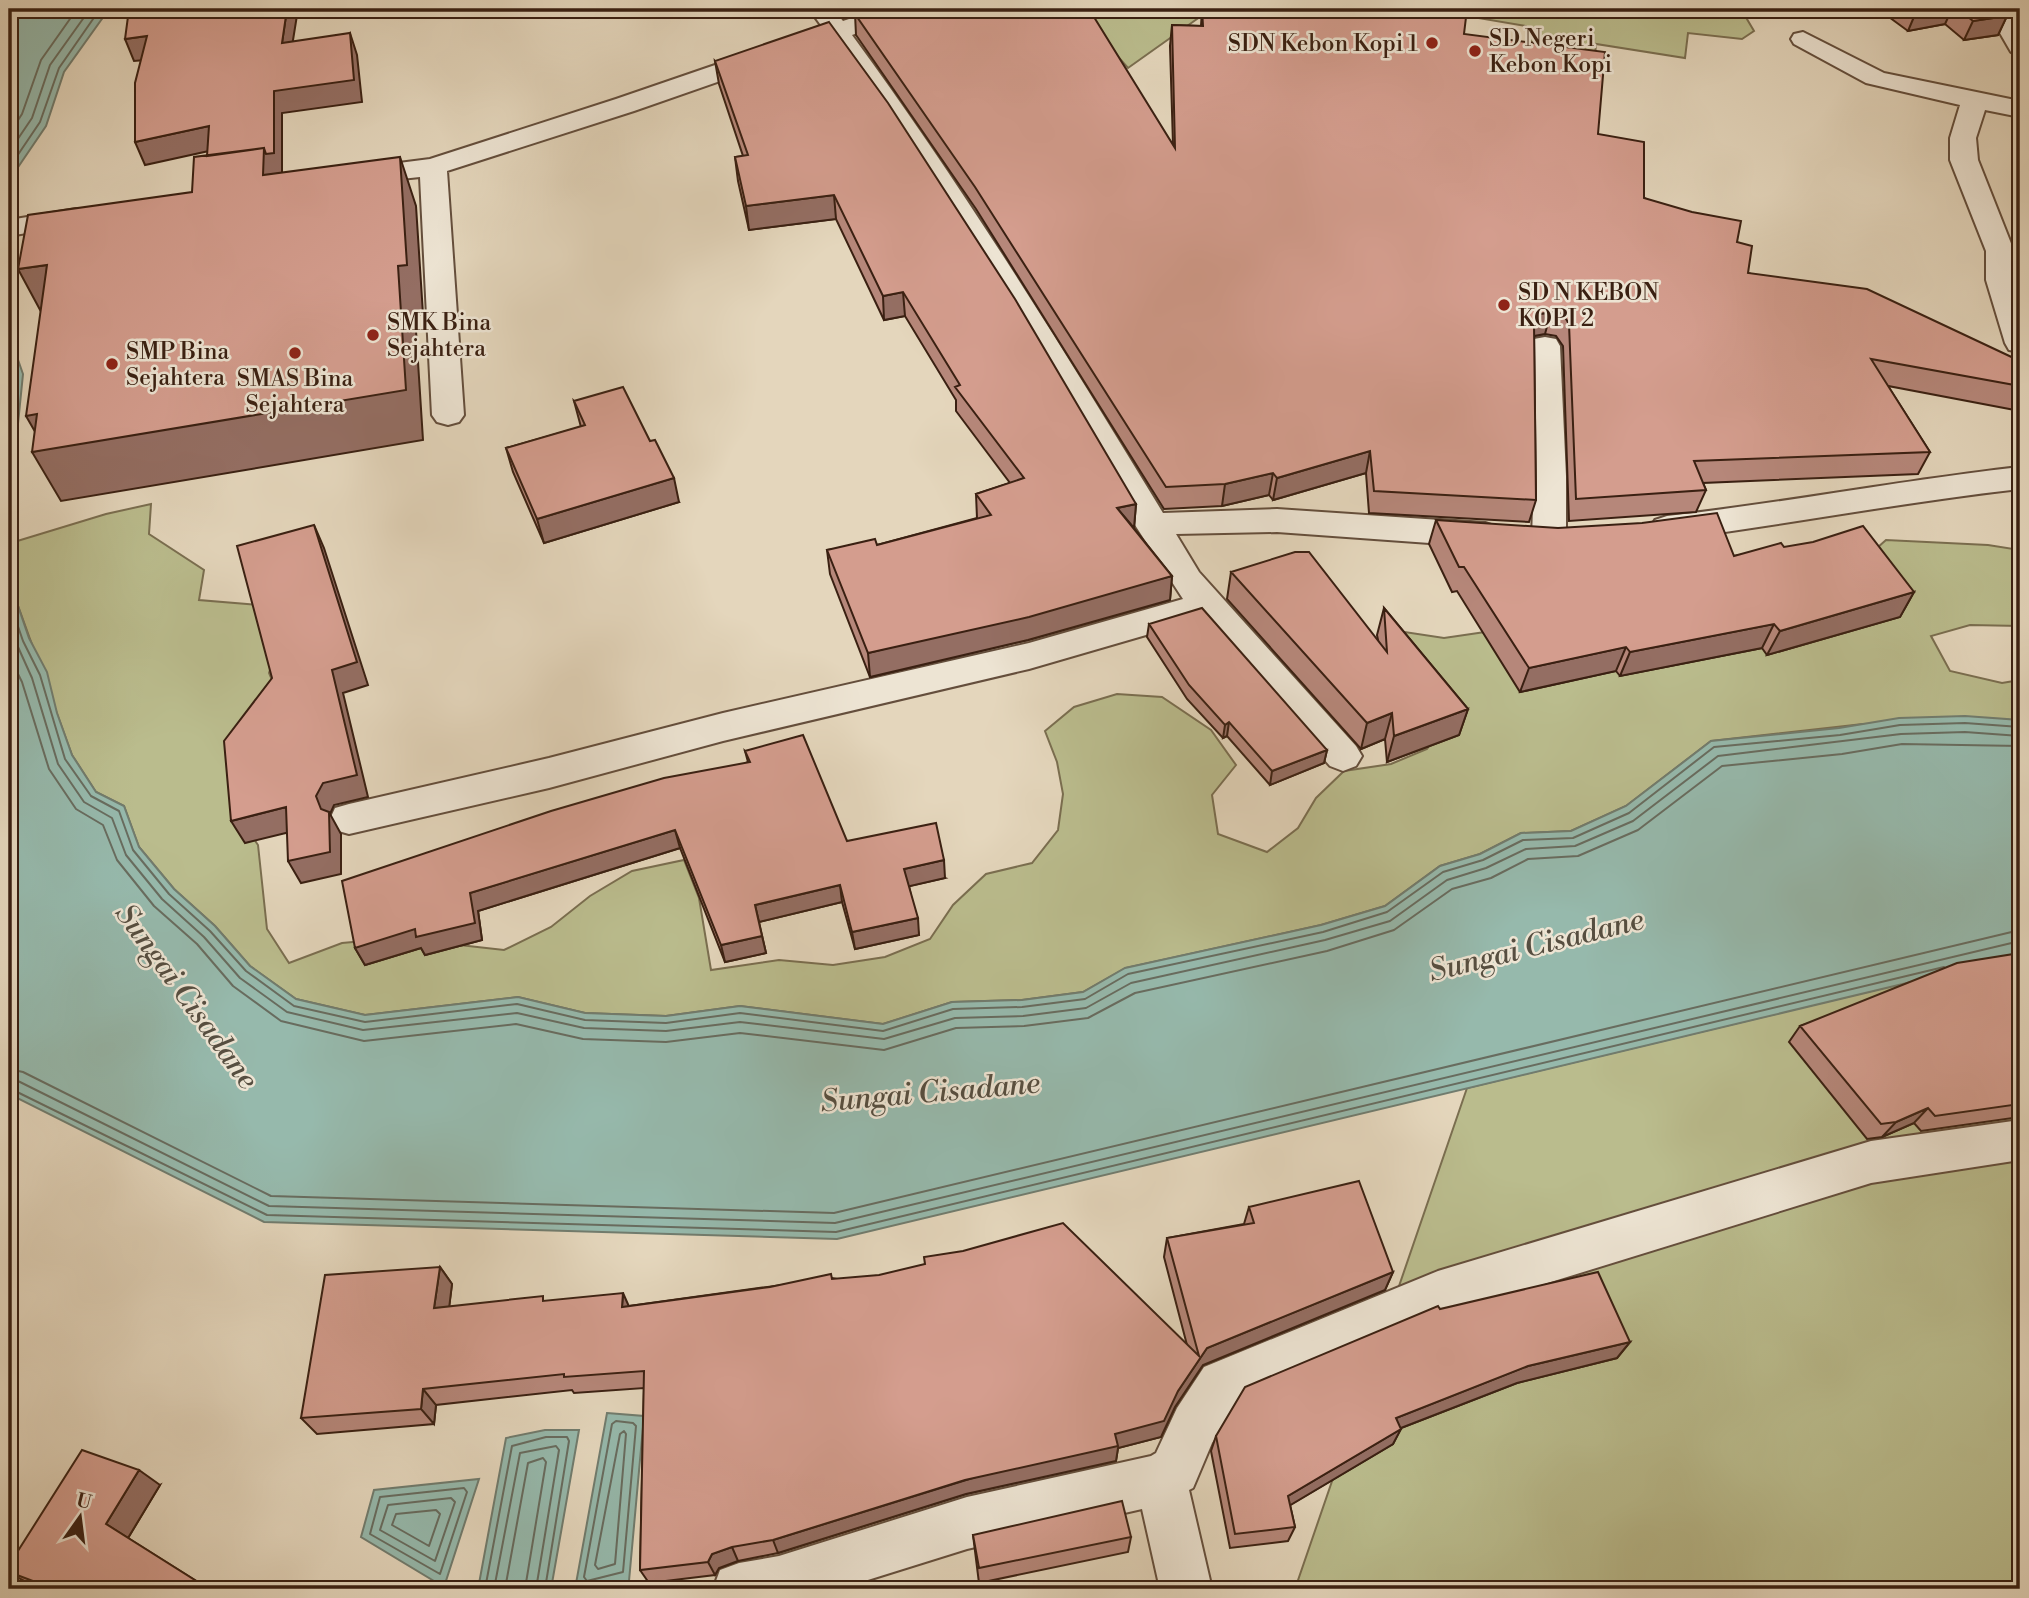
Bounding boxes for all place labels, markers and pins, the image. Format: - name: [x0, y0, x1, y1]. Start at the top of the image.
- place label: SD Negeri Kebon Kopi: [1489, 25, 1612, 79]
- place label: SDN Kebon Kopi 1: [1228, 30, 1418, 58]
- marker: SDN Kebon Kopi 1: [1424, 35, 1440, 51]
- marker: SD Negeri Kebon Kopi: [1467, 43, 1483, 59]
- place label: SD N KEBON KOPI 2: [1518, 279, 1659, 333]
- marker: SD N KEBON KOPI 2: [1496, 297, 1512, 313]
- place label: SMK Bina Sejahtera: [387, 309, 492, 363]
- marker: SMK Bina Sejahtera: [365, 327, 381, 343]
- place label: SMP Bina Sejahtera: [126, 338, 229, 392]
- marker: SMAS Bina Sejahtera: [287, 345, 303, 361]
- marker: SMP Bina Sejahtera: [104, 356, 120, 372]
- place label: SMAS Bina Sejahtera: [237, 365, 354, 419]

